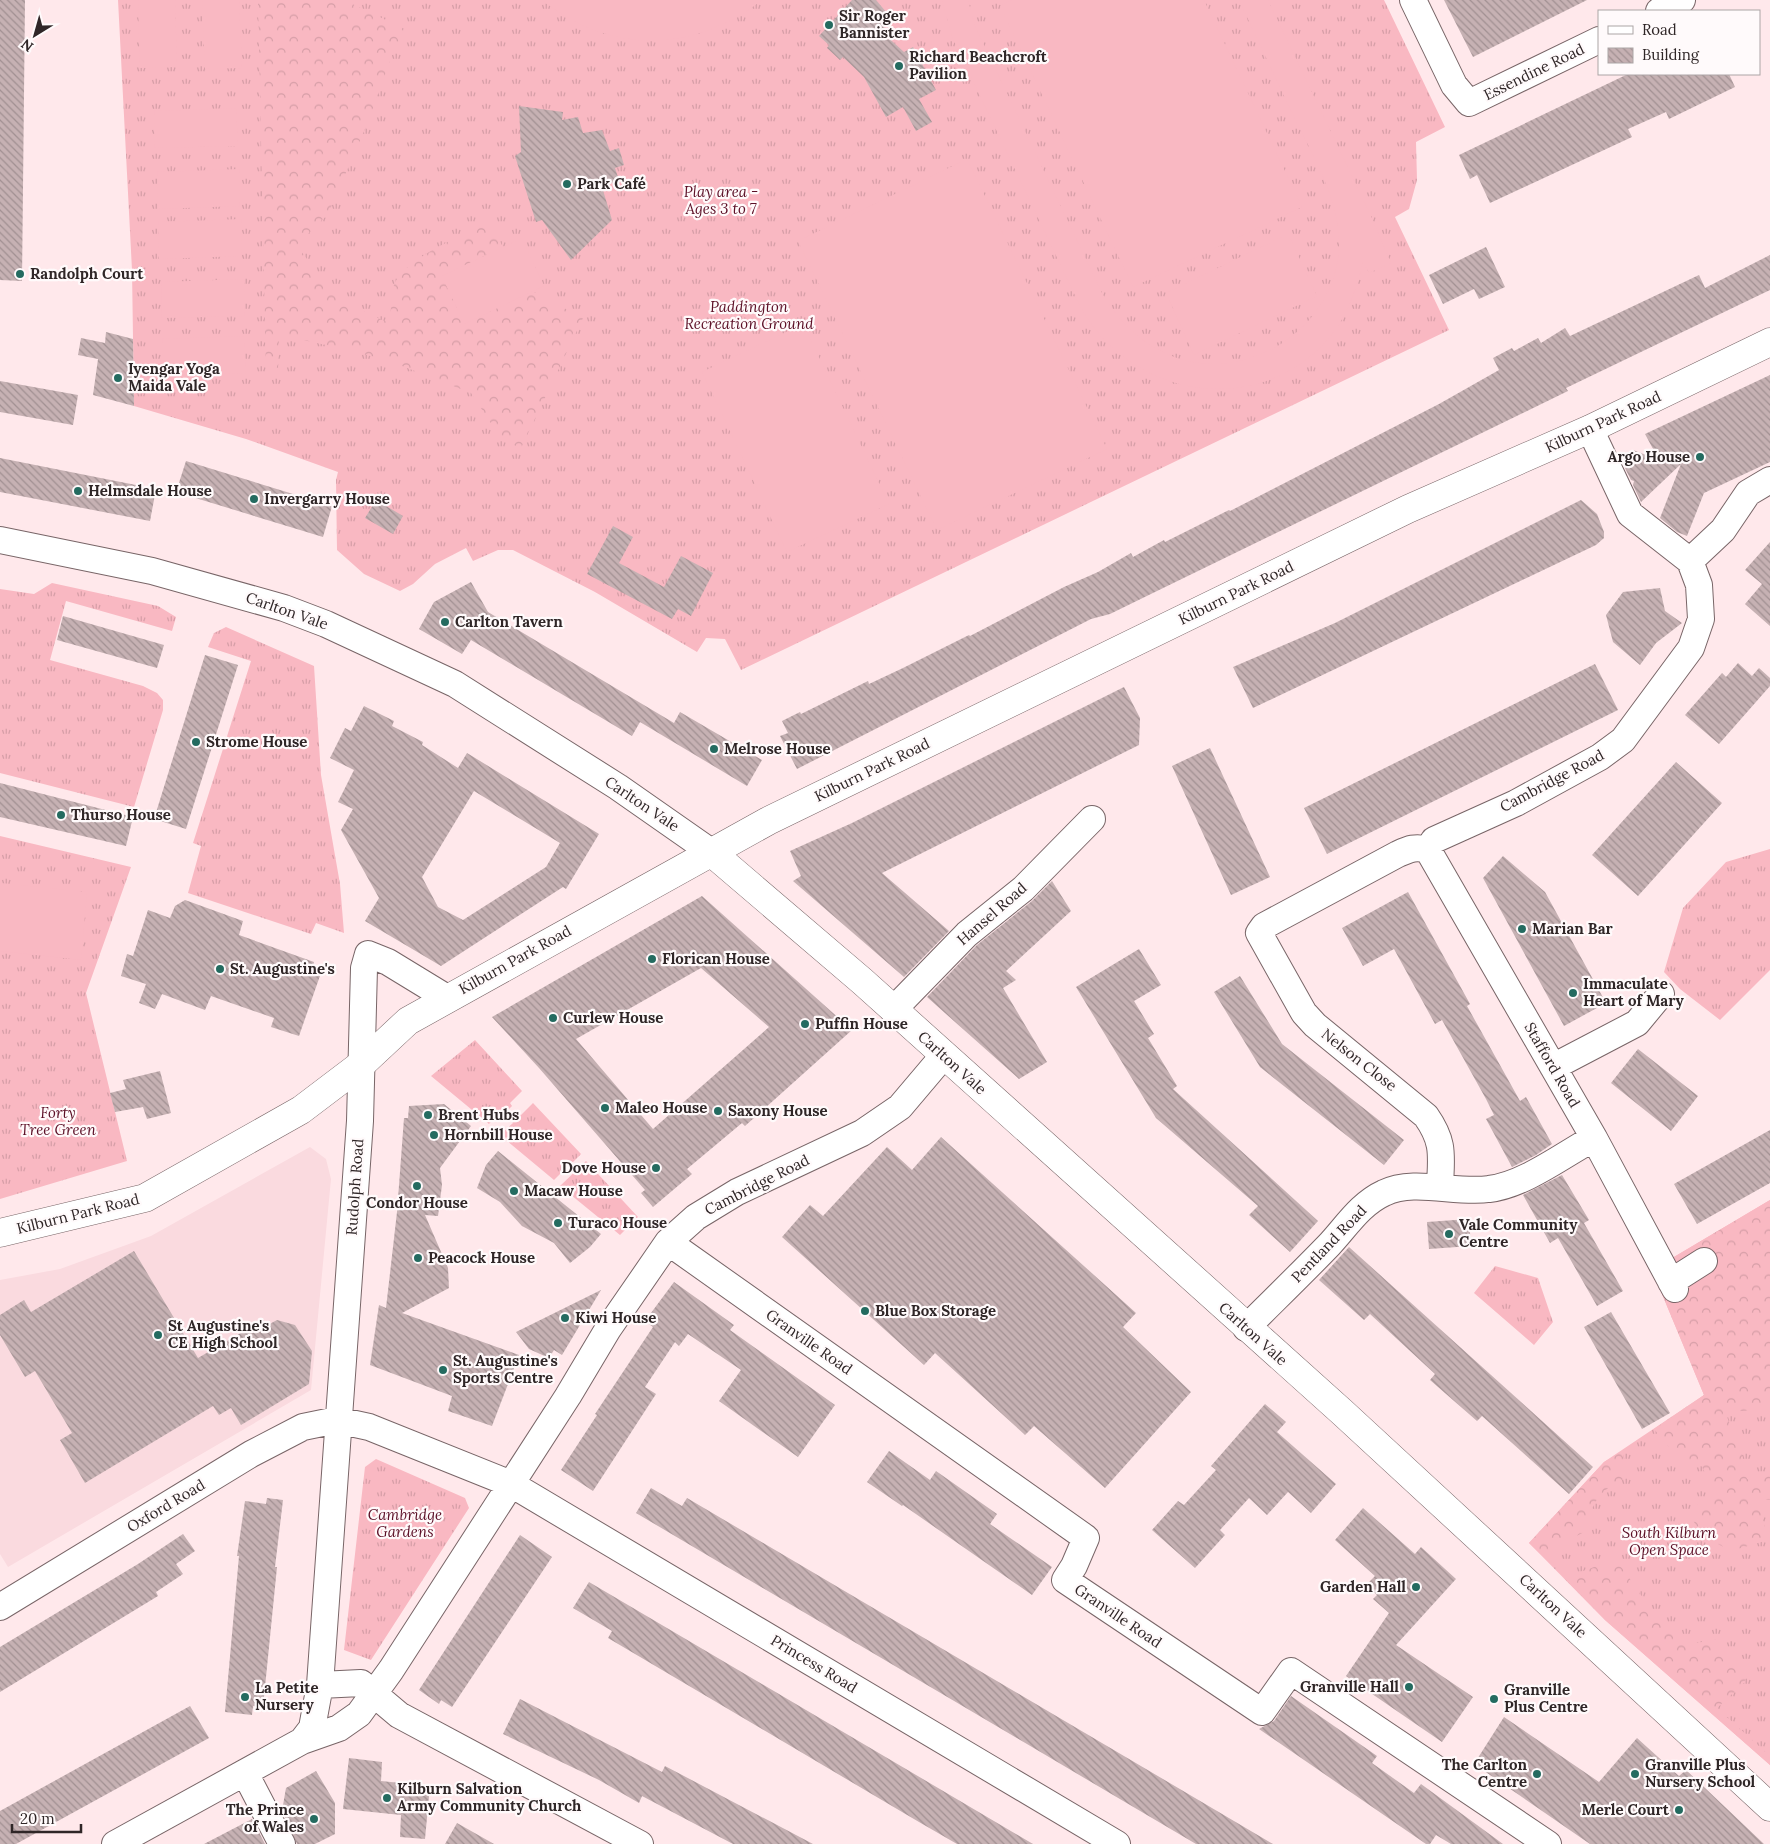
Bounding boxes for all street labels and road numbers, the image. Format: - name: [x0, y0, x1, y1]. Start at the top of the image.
- street label: Essendine Road: [1480, 39, 1587, 104]
- street label: Kilburn Park Road: [1542, 386, 1664, 457]
- street label: Kilburn Park Road: [1175, 556, 1296, 629]
- street label: Carlton Vale: [244, 588, 331, 633]
- street label: Kilburn Park Road: [811, 733, 932, 806]
- street label: Cambridge Road: [1496, 745, 1607, 816]
- street label: Carlton Vale: [601, 772, 683, 835]
- street label: Hansel Road: [953, 878, 1031, 949]
- street label: Kilburn Park Road: [455, 921, 574, 998]
- street label: Stafford Road: [1520, 1019, 1584, 1111]
- street label: Nelson Close: [1318, 1024, 1401, 1095]
- street label: Carlton Vale: [914, 1027, 991, 1098]
- street label: Rudolph Road: [342, 1138, 367, 1236]
- street label: Cambridge Road: [701, 1150, 812, 1219]
- street label: Kilburn Park Road: [15, 1189, 141, 1238]
- street label: Pentland Road: [1287, 1201, 1370, 1286]
- street label: Carlton Vale: [1215, 1298, 1292, 1369]
- street label: Granville Road: [762, 1305, 856, 1378]
- street label: Oxford Road: [123, 1475, 208, 1536]
- street label: Carlton Vale: [1515, 1569, 1591, 1642]
- street label: Granville Road: [1071, 1579, 1166, 1652]
- street label: Princess Road: [768, 1630, 861, 1697]

